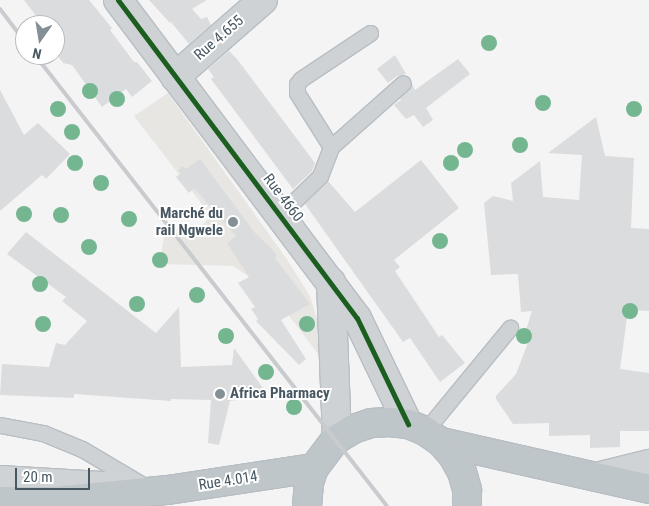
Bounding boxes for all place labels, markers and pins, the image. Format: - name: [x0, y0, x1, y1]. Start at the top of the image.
- place label: Marché du rail Ngwele: [156, 204, 223, 239]
- marker: Marché du rail Ngwele: [227, 216, 239, 228]
- place label: Africa Pharmacy: [230, 385, 330, 403]
- marker: Africa Pharmacy: [214, 388, 226, 400]

